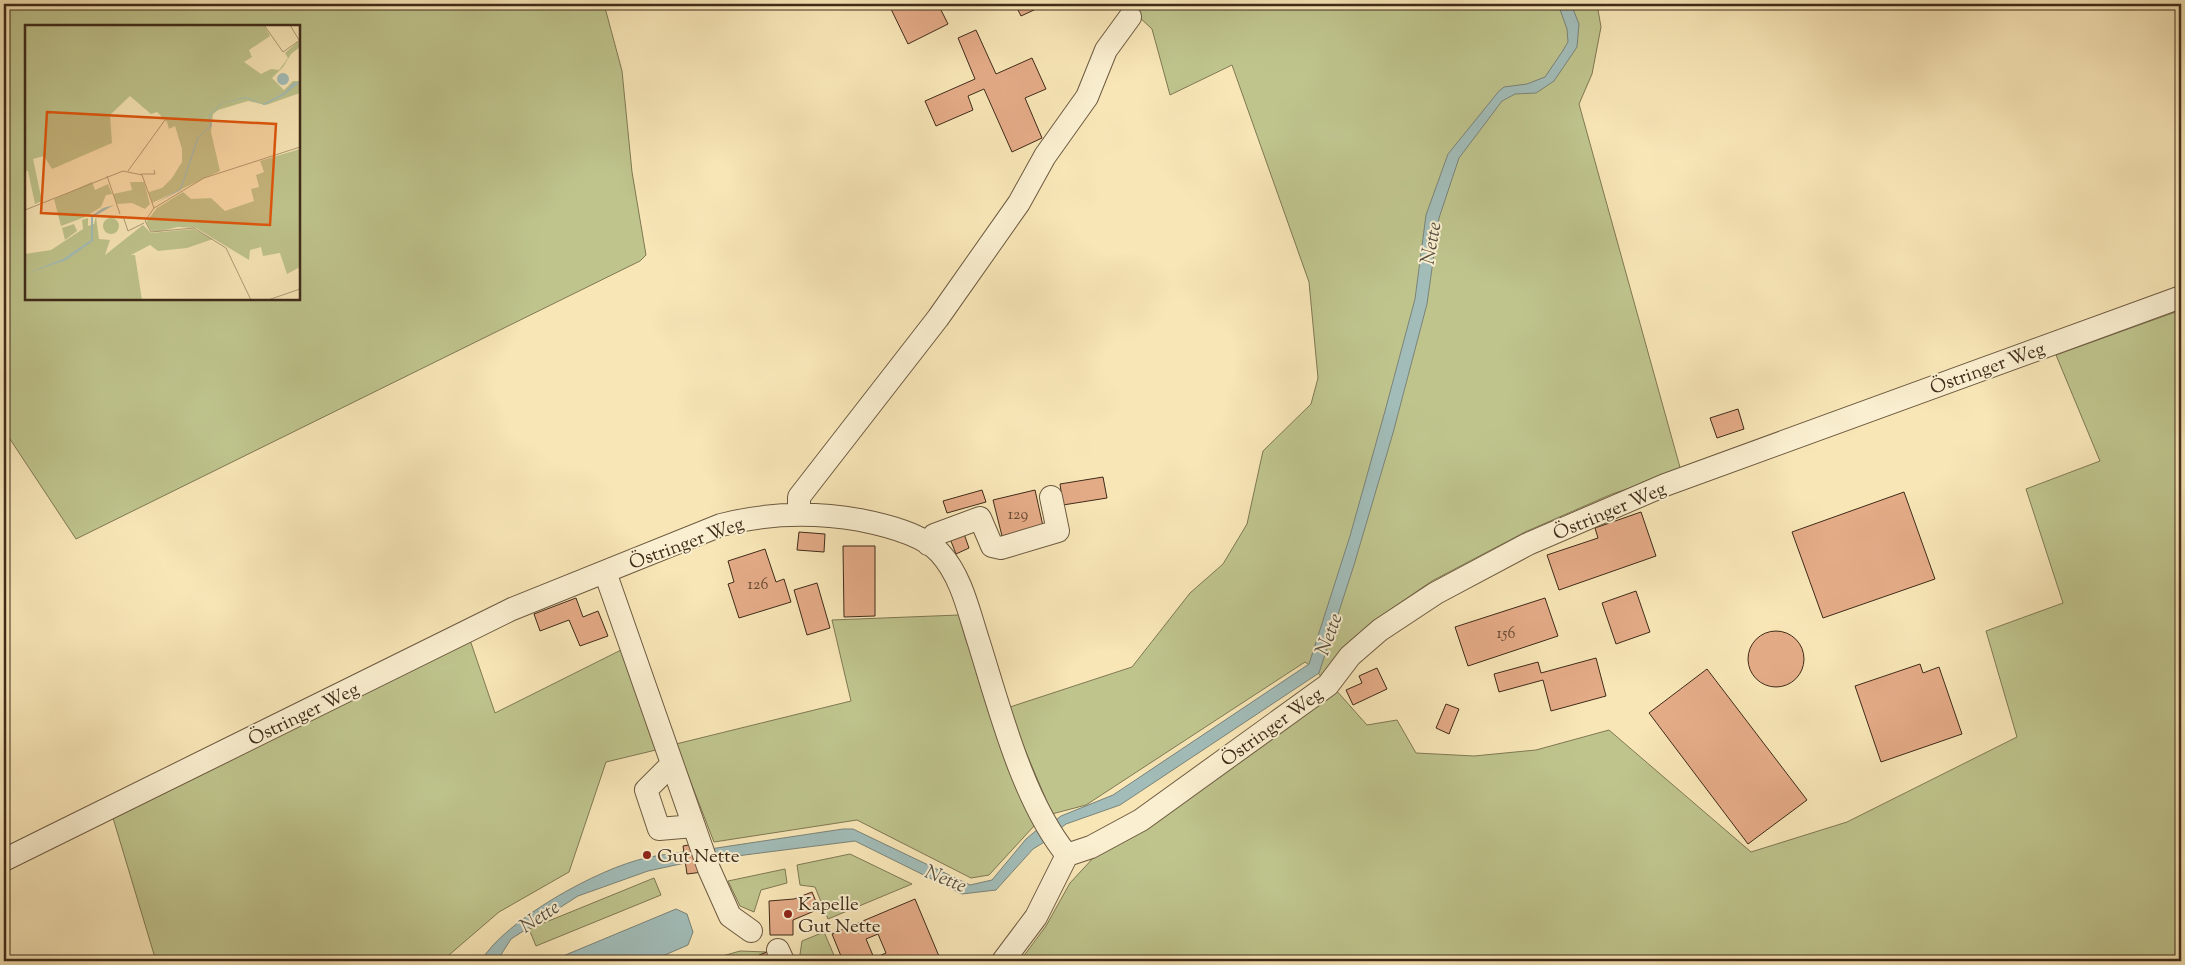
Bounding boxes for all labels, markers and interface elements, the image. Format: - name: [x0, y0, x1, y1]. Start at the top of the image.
- inset map: [25, 25, 300, 300]
- water label: Nette: [1414, 220, 1450, 267]
- street label: Östringer Weg: [1927, 336, 2049, 403]
- street label: Östringer Weg: [1549, 476, 1671, 548]
- house number: 129: [1008, 504, 1029, 527]
- street label: Östringer Weg: [626, 511, 748, 578]
- house number: 126: [748, 574, 768, 597]
- water label: Nette: [1309, 610, 1351, 660]
- house number: 156: [1497, 623, 1515, 646]
- street label: Östringer Weg: [244, 677, 364, 754]
- street label: Östringer Weg: [1216, 682, 1329, 774]
- place label: Gut Nette: [657, 844, 740, 871]
- marker: Gut Nette: [641, 849, 653, 861]
- water label: Nette: [920, 859, 970, 902]
- place label: Kapelle Gut Nette: [798, 892, 881, 941]
- water label: Nette: [515, 894, 566, 942]
- marker: Kapelle Gut Nette: [782, 908, 794, 920]

